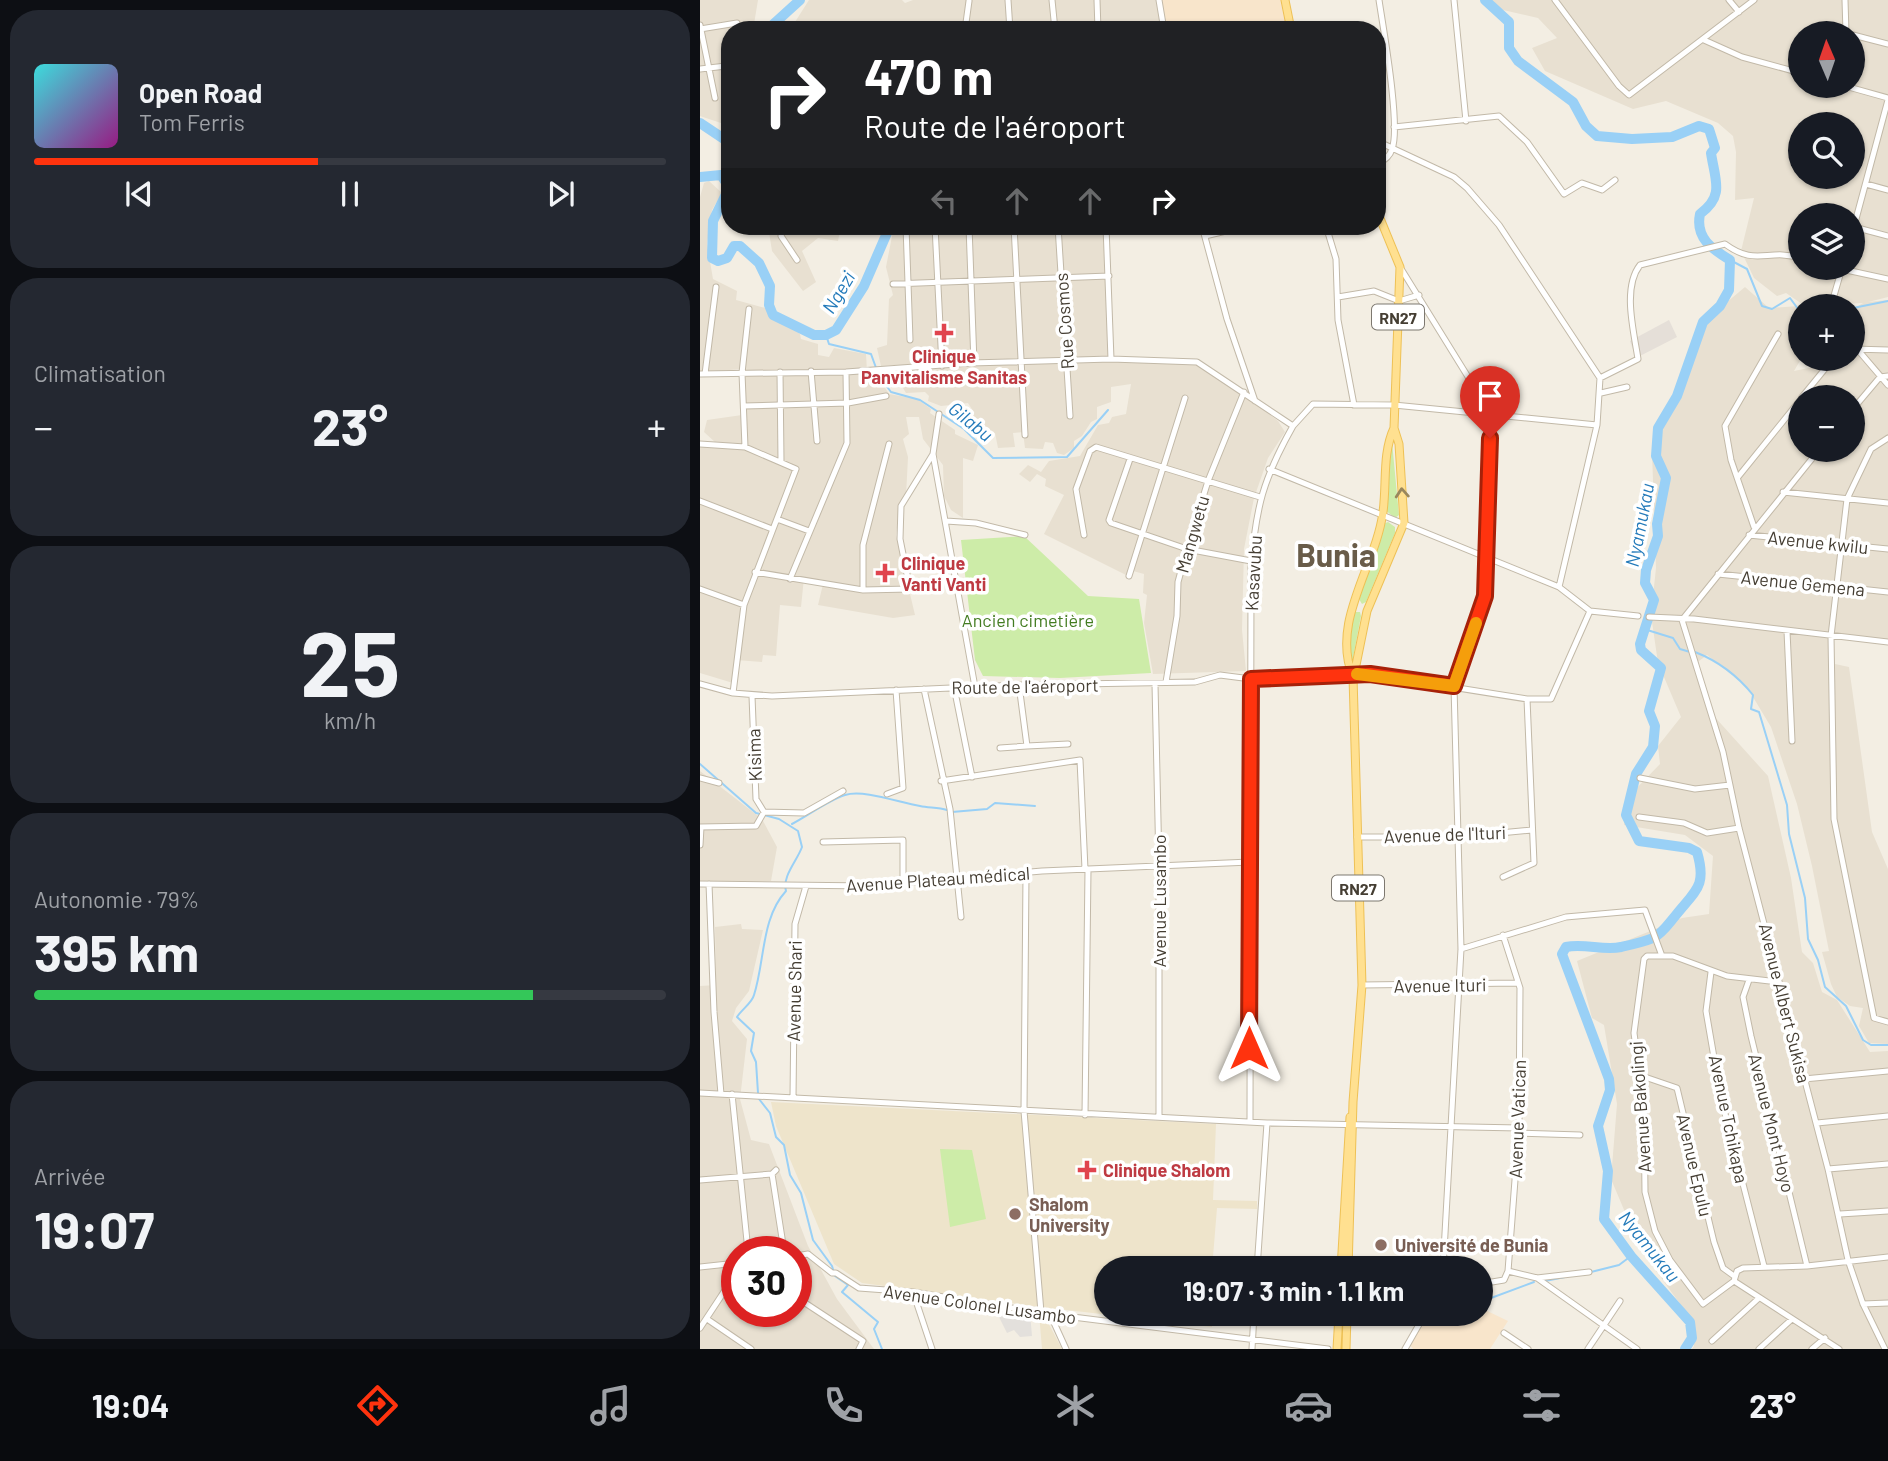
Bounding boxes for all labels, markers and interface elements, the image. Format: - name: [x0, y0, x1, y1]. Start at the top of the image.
- north arrow: [1788, 21, 1866, 98]
- map controls: [1788, 21, 1865, 462]
- text: 470 m: [864, 46, 993, 105]
- icon: right: [749, 49, 840, 140]
- text: Open Road: [139, 77, 262, 108]
- text: Route de l'aéroport: [864, 106, 1126, 144]
- text: Tom Ferris: [139, 108, 245, 136]
- button: search: [1788, 112, 1865, 189]
- icon: previous: [120, 175, 158, 213]
- icon: pause: [331, 175, 369, 213]
- icon: next: [542, 175, 580, 213]
- icon: left: [925, 182, 963, 220]
- icon: ahead: [998, 182, 1036, 220]
- icon: ahead: [1071, 182, 1109, 220]
- icon: right: [1144, 182, 1182, 220]
- button: layers: [1788, 203, 1865, 280]
- water label: Ngezi: [817, 267, 860, 317]
- street label: Rue Cosmos: [1050, 272, 1078, 370]
- button: +: [1788, 294, 1865, 371]
- road number: RN27: [1372, 304, 1424, 330]
- marker: Clinique Panvitalisme Sanitas: [934, 323, 954, 343]
- place label: Clinique Panvitalisme Sanitas: [861, 345, 1027, 388]
- text: Climatisation: [34, 359, 166, 387]
- pin: [1460, 366, 1520, 438]
- icon: arrive: [1471, 377, 1509, 415]
- button: −: [1788, 385, 1865, 462]
- text: 23°: [312, 394, 388, 456]
- water label: Gilabu: [944, 396, 998, 446]
- text: −: [34, 403, 53, 449]
- text: +: [647, 403, 666, 449]
- water label: Nyamukau: [1620, 481, 1658, 569]
- one-way arrow: [1395, 487, 1410, 498]
- street label: Mangwetu: [1170, 493, 1214, 575]
- street label: Avenue kwilu: [1767, 526, 1869, 558]
- street label: Kasavubu: [1240, 535, 1266, 611]
- district label: Bunia: [1296, 535, 1376, 573]
- place label: Clinique Vanti Vanti: [901, 552, 986, 595]
- marker: Clinique Vanti Vanti: [875, 563, 895, 583]
- street label: Avenue Gemena: [1740, 566, 1866, 600]
- text: 25: [300, 606, 400, 715]
- park label: Ancien cimetière: [962, 609, 1094, 631]
- street label: Route de l'aéroport: [951, 674, 1099, 698]
- text: km/h: [324, 706, 376, 734]
- street label: Kisima: [742, 728, 766, 782]
- street label: Avenue de l'Ituri: [1383, 821, 1507, 847]
- street label: Avenue Lusambo: [1148, 835, 1170, 967]
- street label: Avenue Plateau médical: [845, 862, 1031, 896]
- road number: RN27: [1332, 876, 1384, 900]
- text: Autonomie · 79%: [34, 885, 199, 913]
- text: 395 km: [34, 920, 199, 982]
- street label: Avenue Albert Sukisa: [1755, 921, 1815, 1085]
- street label: Avenue Shari: [782, 940, 806, 1042]
- street label: Avenue Ituri: [1393, 973, 1487, 997]
- position arrow: [1212, 1011, 1286, 1085]
- street label: Avenue Bakolingi: [1624, 1040, 1656, 1174]
- street label: Avenue Mont Hoyo: [1744, 1051, 1800, 1195]
- street label: Avenue Tchikapa: [1705, 1053, 1753, 1185]
- street label: Avenue Vatican: [1504, 1059, 1530, 1179]
- street label: Avenue Epulu: [1672, 1111, 1718, 1219]
- place label: Clinique Shalom: [1103, 1159, 1230, 1181]
- marker: Clinique Shalom: [1077, 1160, 1097, 1180]
- text: Arrivée: [34, 1162, 106, 1190]
- place label: Shalom University: [1029, 1193, 1110, 1236]
- text: 19:07: [34, 1197, 154, 1259]
- marker: Shalom University: [1007, 1206, 1023, 1222]
- water label: Nyamukau: [1614, 1206, 1686, 1286]
- place label: Université de Bunia: [1395, 1234, 1548, 1256]
- speed limit sign: 30: [721, 1236, 812, 1327]
- marker: Université de Bunia: [1373, 1237, 1389, 1253]
- text: 19:07 · 3 min · 1.1 km: [1183, 1275, 1404, 1306]
- street label: Avenue Colonel Lusambo: [882, 1280, 1078, 1328]
- icon: directions: [353, 1381, 402, 1430]
- icon: music: [586, 1381, 635, 1430]
- icon: phone: [819, 1381, 868, 1430]
- icon: climate: [1051, 1381, 1100, 1430]
- icon: car: [1284, 1381, 1333, 1430]
- icon: filters: [1517, 1381, 1566, 1430]
- text: 19:04: [92, 1386, 169, 1424]
- text: 23°: [1749, 1386, 1796, 1424]

